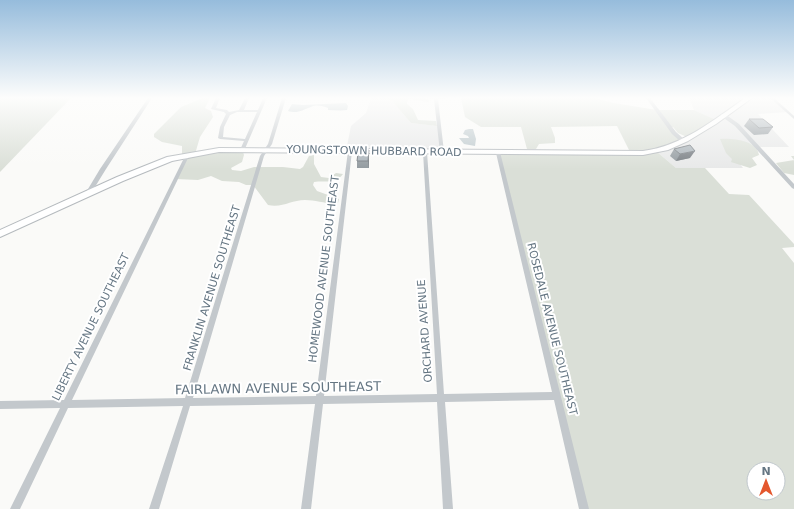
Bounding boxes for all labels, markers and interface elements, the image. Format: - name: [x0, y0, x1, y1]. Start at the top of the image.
- street label: YOUNGSTOWN HUBBARD ROAD: [285, 143, 462, 159]
- street label: HOMEWOOD AVENUE SOUTHEAST: [306, 174, 342, 363]
- street label: FRANKLIN AVENUE SOUTHEAST: [181, 203, 244, 372]
- street label: ROSEDALE AVENUE SOUTHEAST: [524, 241, 580, 417]
- street label: LIBERTY AVENUE SOUTHEAST: [50, 251, 133, 403]
- street label: ORCHARD AVENUE: [415, 279, 435, 383]
- street label: FAIRLAWN AVENUE SOUTHEAST: [175, 379, 381, 397]
- north arrow: [746, 461, 786, 501]
- text: N: [761, 465, 771, 478]

